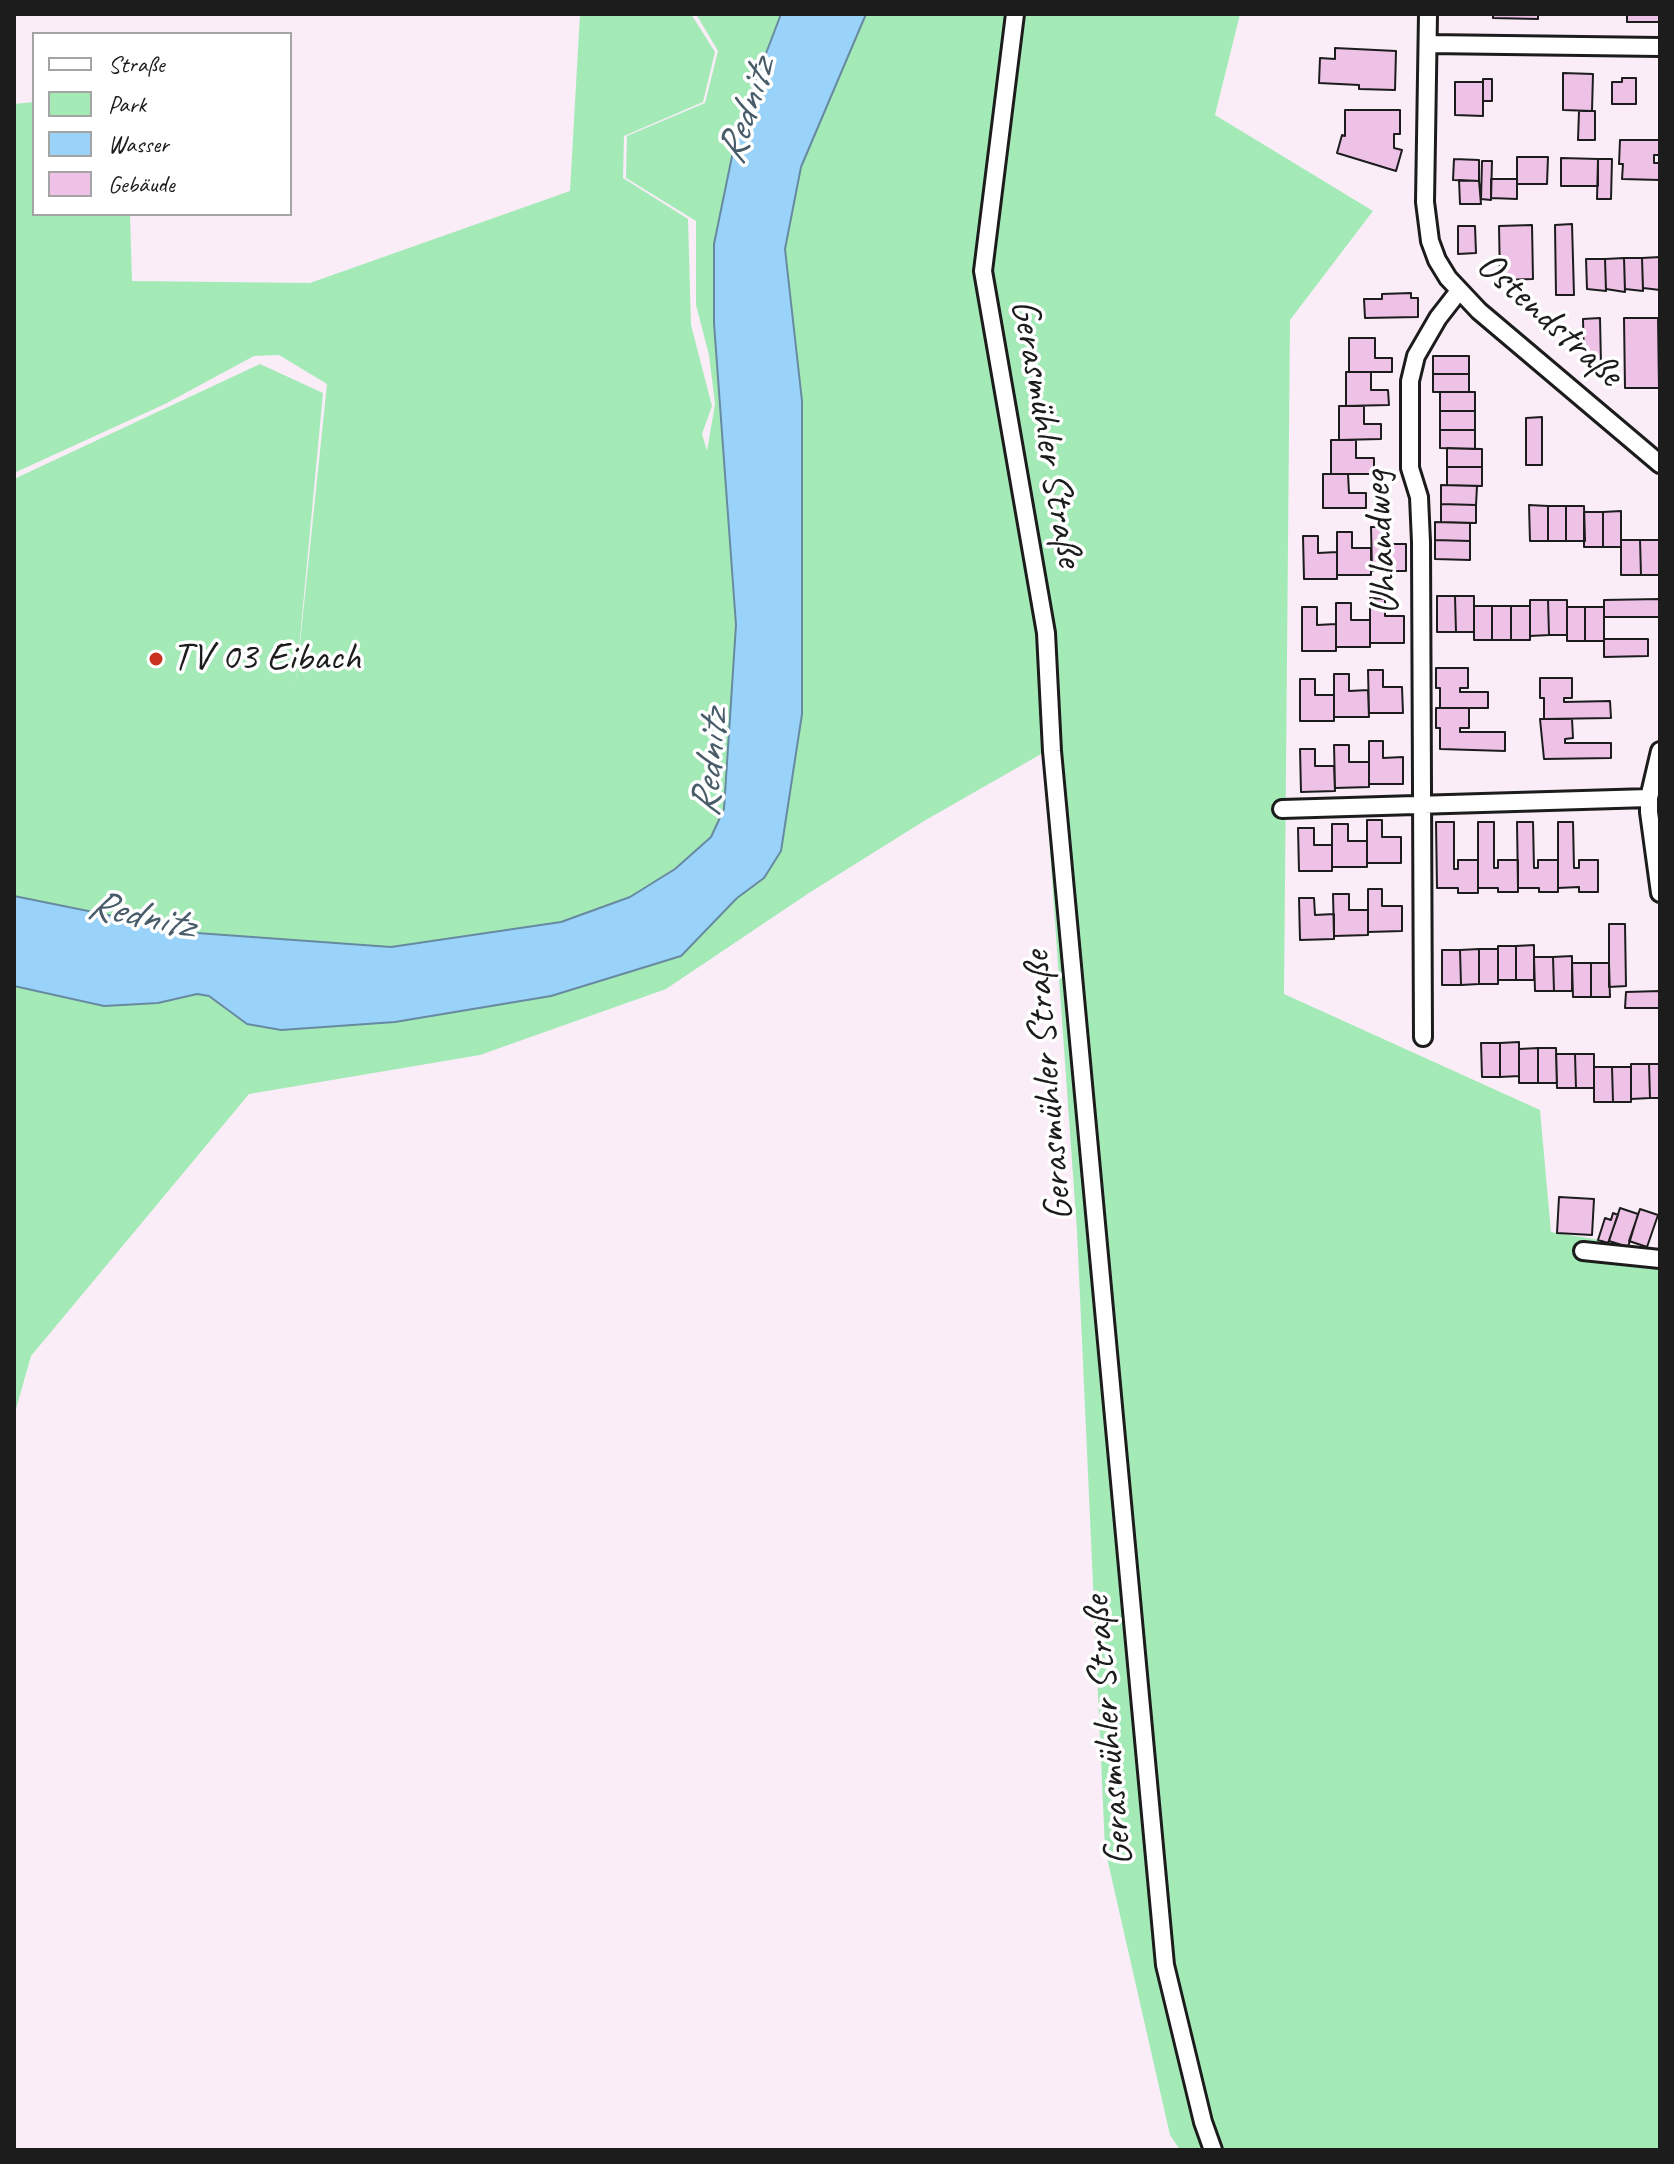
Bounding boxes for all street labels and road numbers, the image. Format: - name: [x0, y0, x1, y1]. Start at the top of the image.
- street label: Ostendstraße: [1466, 242, 1632, 398]
- street label: Gerasmühler Straße: [999, 296, 1093, 570]
- street label: Uhlandweg: [1353, 469, 1411, 617]
- street label: Gerasmühler Straße: [1013, 949, 1085, 1223]
- street label: Gerasmühler Straße: [1073, 1594, 1145, 1868]

